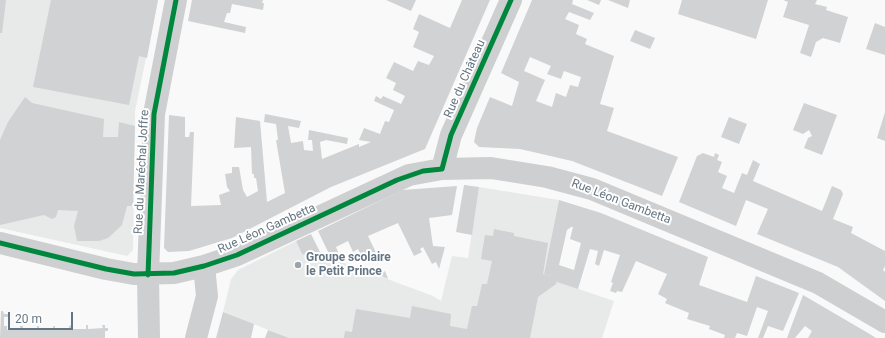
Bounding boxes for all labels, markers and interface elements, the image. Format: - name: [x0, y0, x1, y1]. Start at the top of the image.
- street label: Rue du Château: [441, 38, 489, 120]
- street label: Rue du Maréchal Joffre: [132, 109, 152, 235]
- street label: Rue Léon Gambetta: [569, 176, 673, 228]
- street label: Rue Léon Gambetta: [216, 201, 318, 257]
- place label: Groupe scolaire le Petit Prince: [306, 251, 391, 279]
- marker: Groupe scolaire le Petit Prince: [293, 260, 303, 270]
- scale bar: [10, 304, 75, 330]
- text: 20 m: [15, 312, 42, 326]

